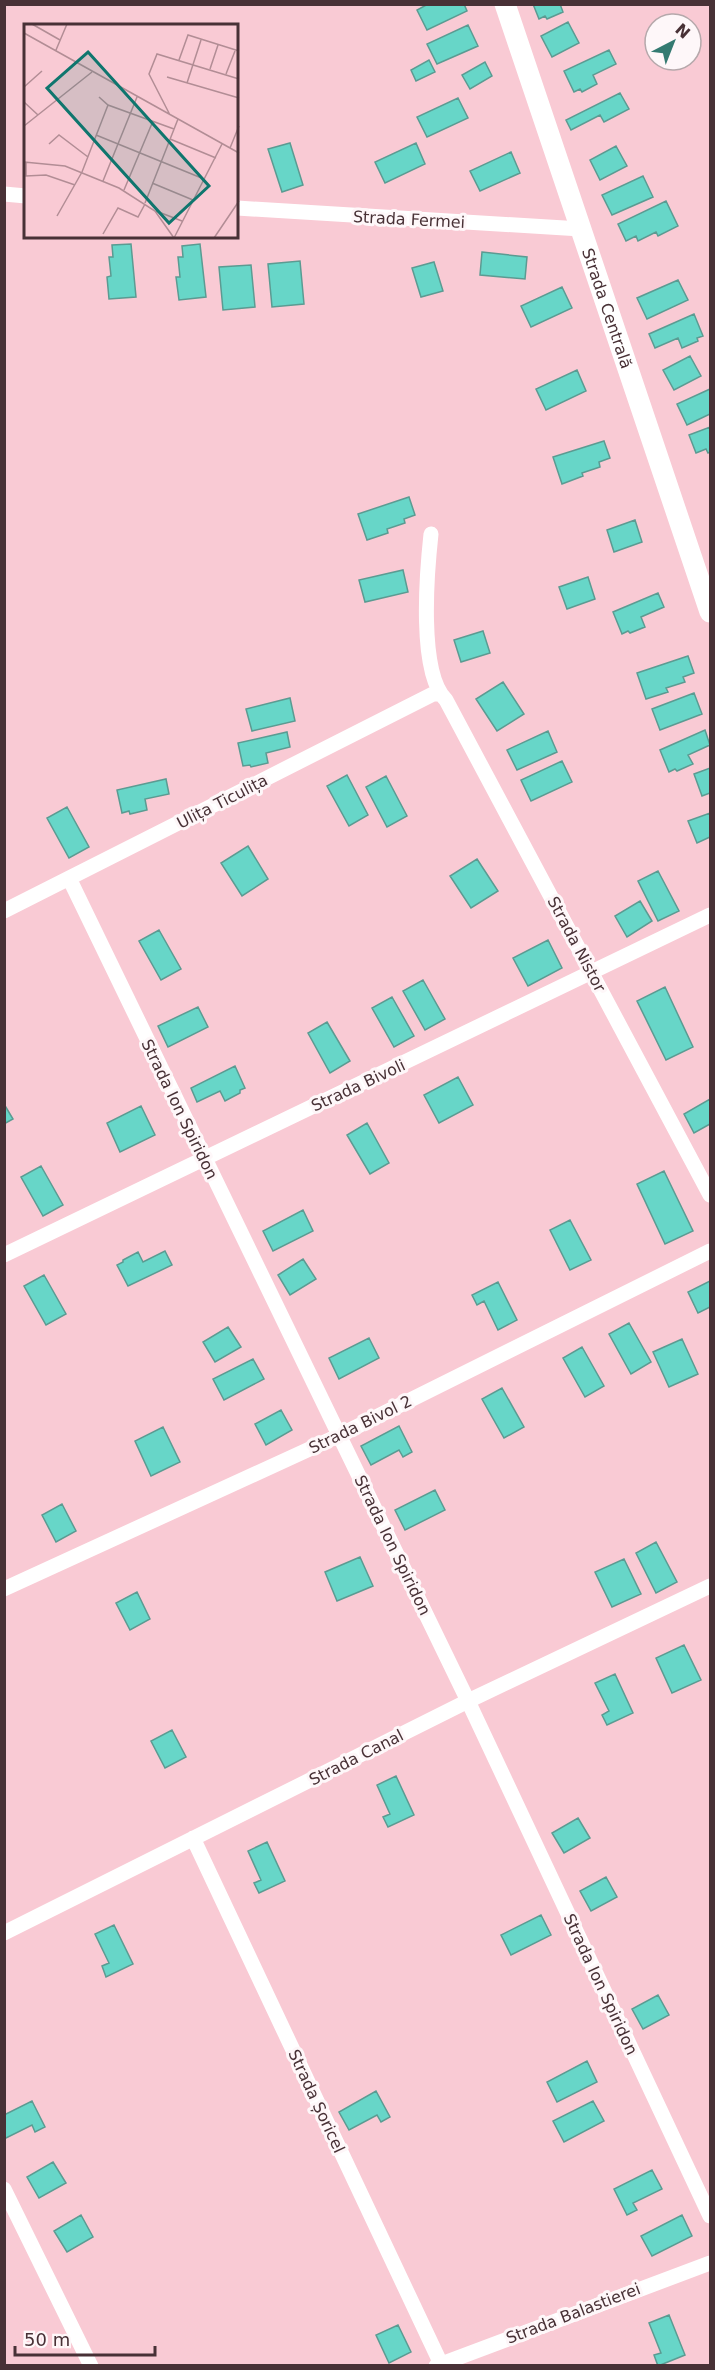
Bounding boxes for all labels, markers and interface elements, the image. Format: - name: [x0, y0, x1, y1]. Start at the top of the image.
- north arrow: [643, 12, 703, 72]
- text: N: [671, 20, 694, 43]
- inset map: [24, 24, 238, 238]
- street label: Strada Fermei: [352, 207, 465, 232]
- street label: Strada Centrală: [578, 246, 636, 371]
- street label: Ulița Ticulița: [174, 770, 271, 832]
- street label: Strada Nistor: [543, 893, 610, 996]
- street label: Strada Ion Spiridon: [137, 1036, 222, 1182]
- street label: Strada Bivoli: [308, 1055, 408, 1115]
- street label: Strada Bivol 2: [306, 1391, 415, 1458]
- street label: Strada Ion Spiridon: [350, 1472, 435, 1618]
- street label: Strada Canal: [306, 1726, 407, 1789]
- street label: Strada Ion Spiridon: [560, 1911, 642, 2058]
- street label: Strada Șoricel: [284, 2046, 349, 2156]
- street label: Strada Balastierei: [503, 2279, 643, 2348]
- scale bar: [15, 2319, 154, 2357]
- text: 50 m: [24, 2329, 70, 2350]

